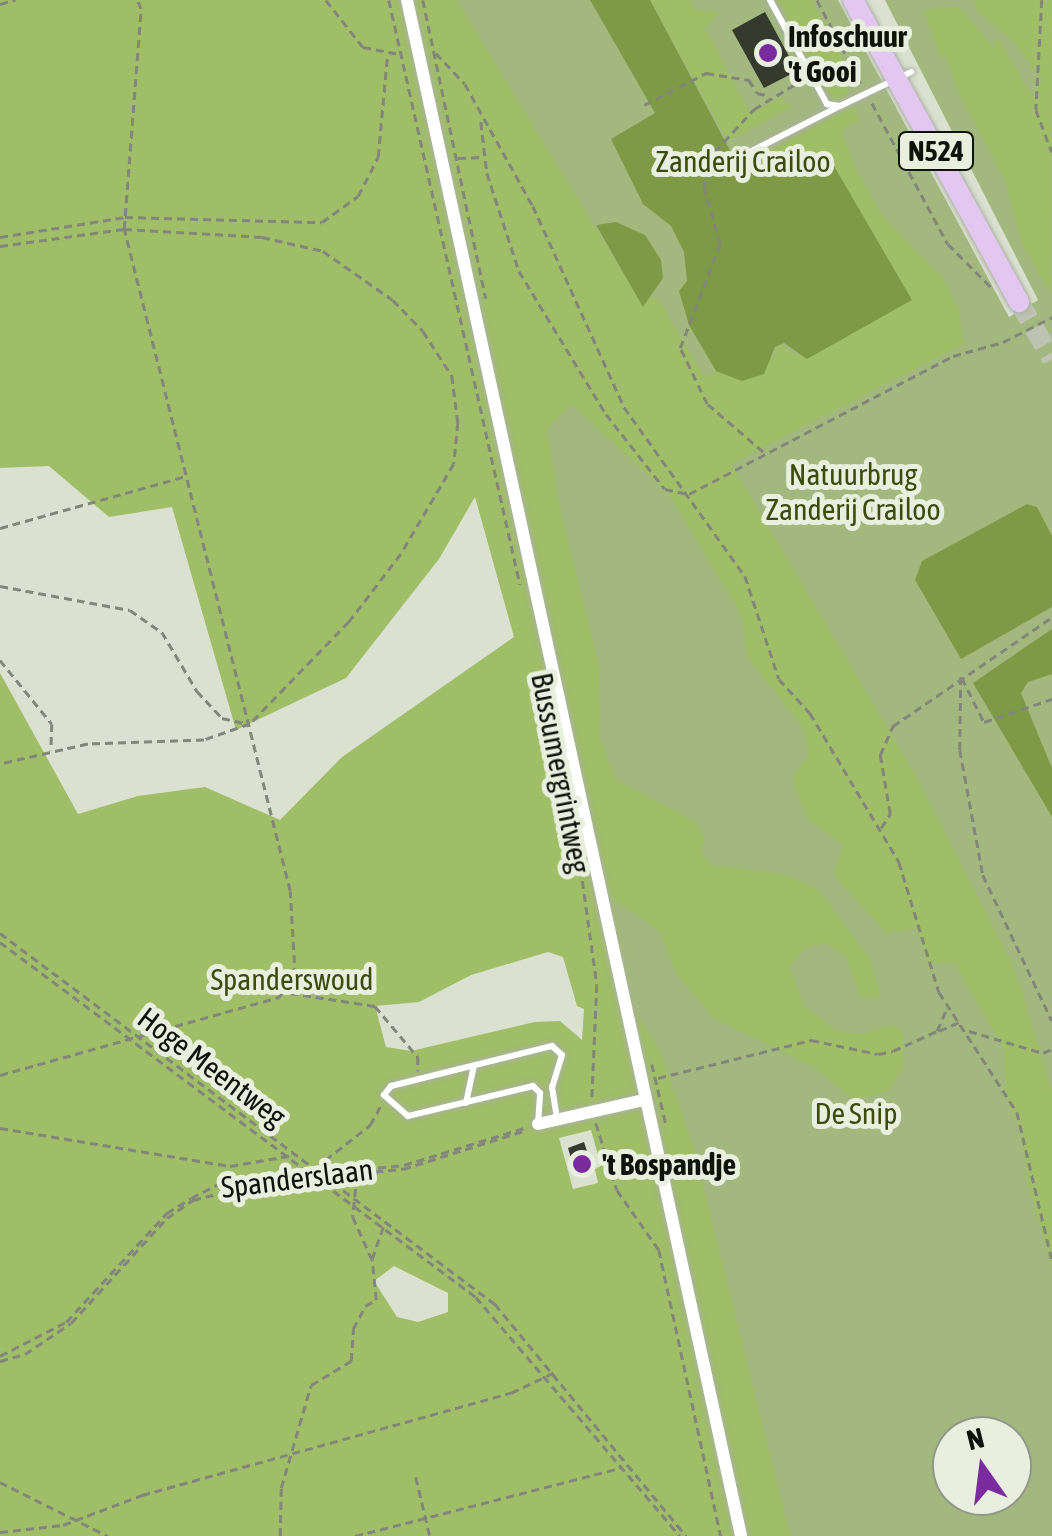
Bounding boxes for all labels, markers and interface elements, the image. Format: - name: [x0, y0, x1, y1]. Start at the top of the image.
- place label: Infoschuur 't Gooi: [788, 18, 907, 88]
- marker: Infoschuur 't Gooi: [757, 42, 779, 64]
- road number: N524: [896, 128, 976, 174]
- park label: Zanderij Crailoo: [655, 143, 831, 179]
- park label: Natuurbrug Zanderij Crailoo: [765, 456, 941, 526]
- street label: Bussumergrintweg: [524, 670, 598, 876]
- park label: Spanderswoud: [210, 961, 374, 997]
- street label: Hoge Meentweg: [131, 1000, 293, 1134]
- park label: De Snip: [815, 1095, 897, 1131]
- place label: 't Bospandje: [602, 1146, 736, 1182]
- street label: Spanderslaan: [219, 1151, 375, 1205]
- marker: 't Bospandje: [571, 1153, 593, 1175]
- north arrow: [932, 1416, 1032, 1516]
- text: N: [963, 1421, 987, 1456]

